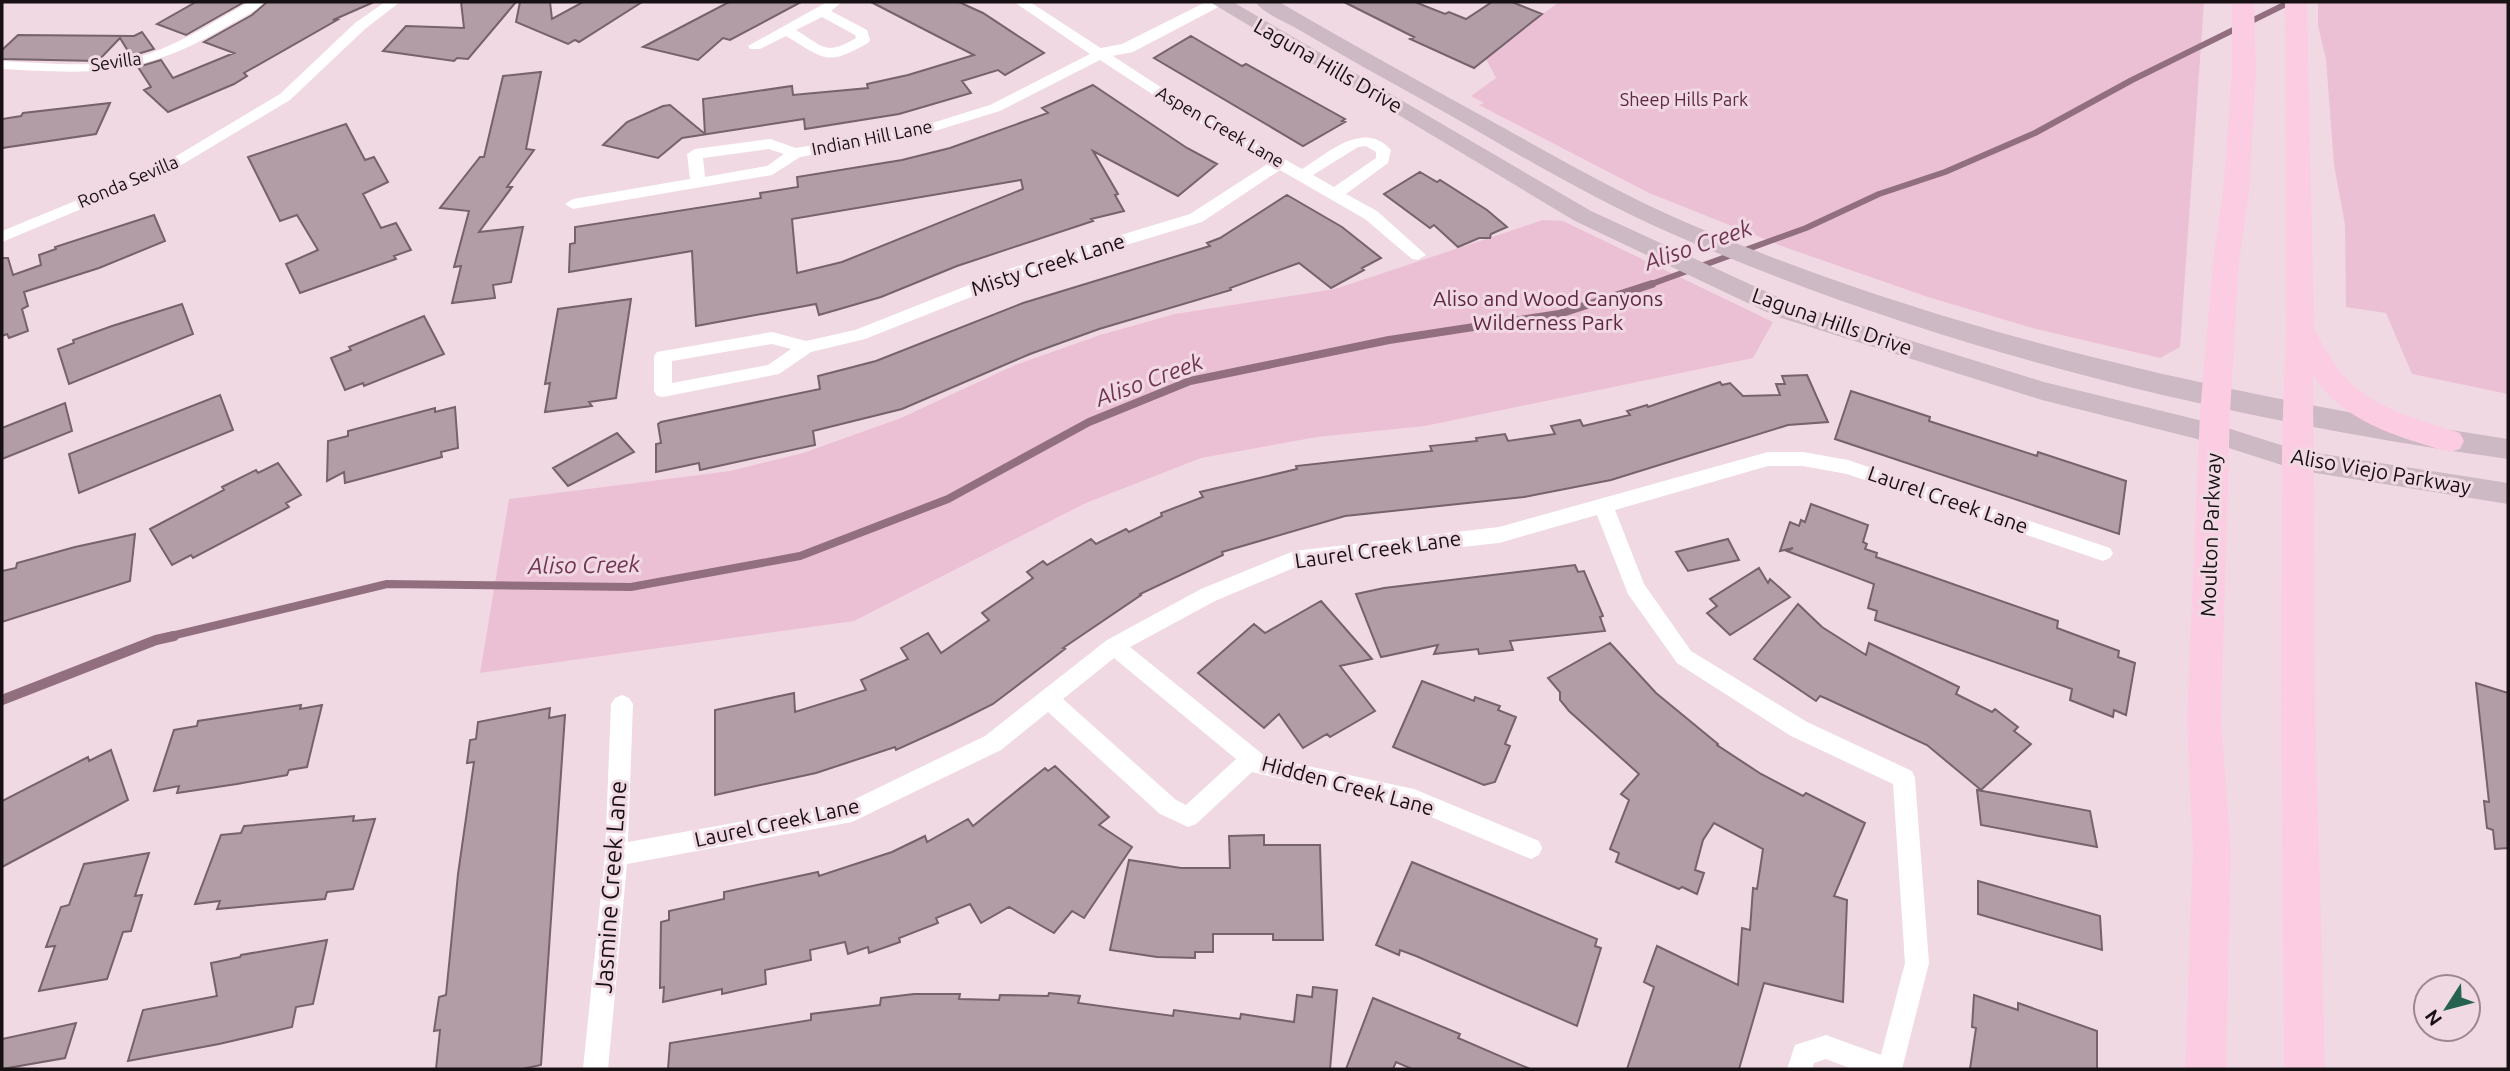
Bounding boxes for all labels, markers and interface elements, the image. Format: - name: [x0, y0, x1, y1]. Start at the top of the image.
- street label: Laguna Hills Drive: [1250, 13, 1407, 117]
- street label: Sevilla: [89, 48, 143, 74]
- street label: Aspen Creek Lane: [1153, 81, 1288, 171]
- park label: Sheep Hills Park: [1620, 89, 1748, 109]
- street label: Indian Hill Lane: [810, 116, 934, 159]
- street label: Ronda Sevilla: [74, 151, 181, 211]
- water label: Aliso Creek: [1640, 214, 1755, 275]
- street label: Misty Creek Lane: [968, 228, 1128, 300]
- street label: Laguna Hills Drive: [1749, 282, 1915, 360]
- park label: Aliso and Wood Canyons Wilderness Park: [1433, 286, 1663, 334]
- water label: Aliso Creek: [1091, 349, 1206, 411]
- street label: Aliso Viejo Parkway: [2289, 443, 2473, 499]
- street label: Moulton Parkway: [2195, 452, 2225, 617]
- street label: Laurel Creek Lane: [1865, 460, 2032, 538]
- street label: Laurel Creek Lane: [1293, 525, 1463, 573]
- water label: Aliso Creek: [527, 551, 641, 578]
- street label: Hidden Creek Lane: [1260, 751, 1437, 820]
- street label: Jasmine Creek Lane: [590, 780, 631, 994]
- street label: Laurel Creek Lane: [692, 793, 861, 851]
- north arrow: [2412, 973, 2482, 1043]
- text: N: [2420, 1006, 2446, 1030]

